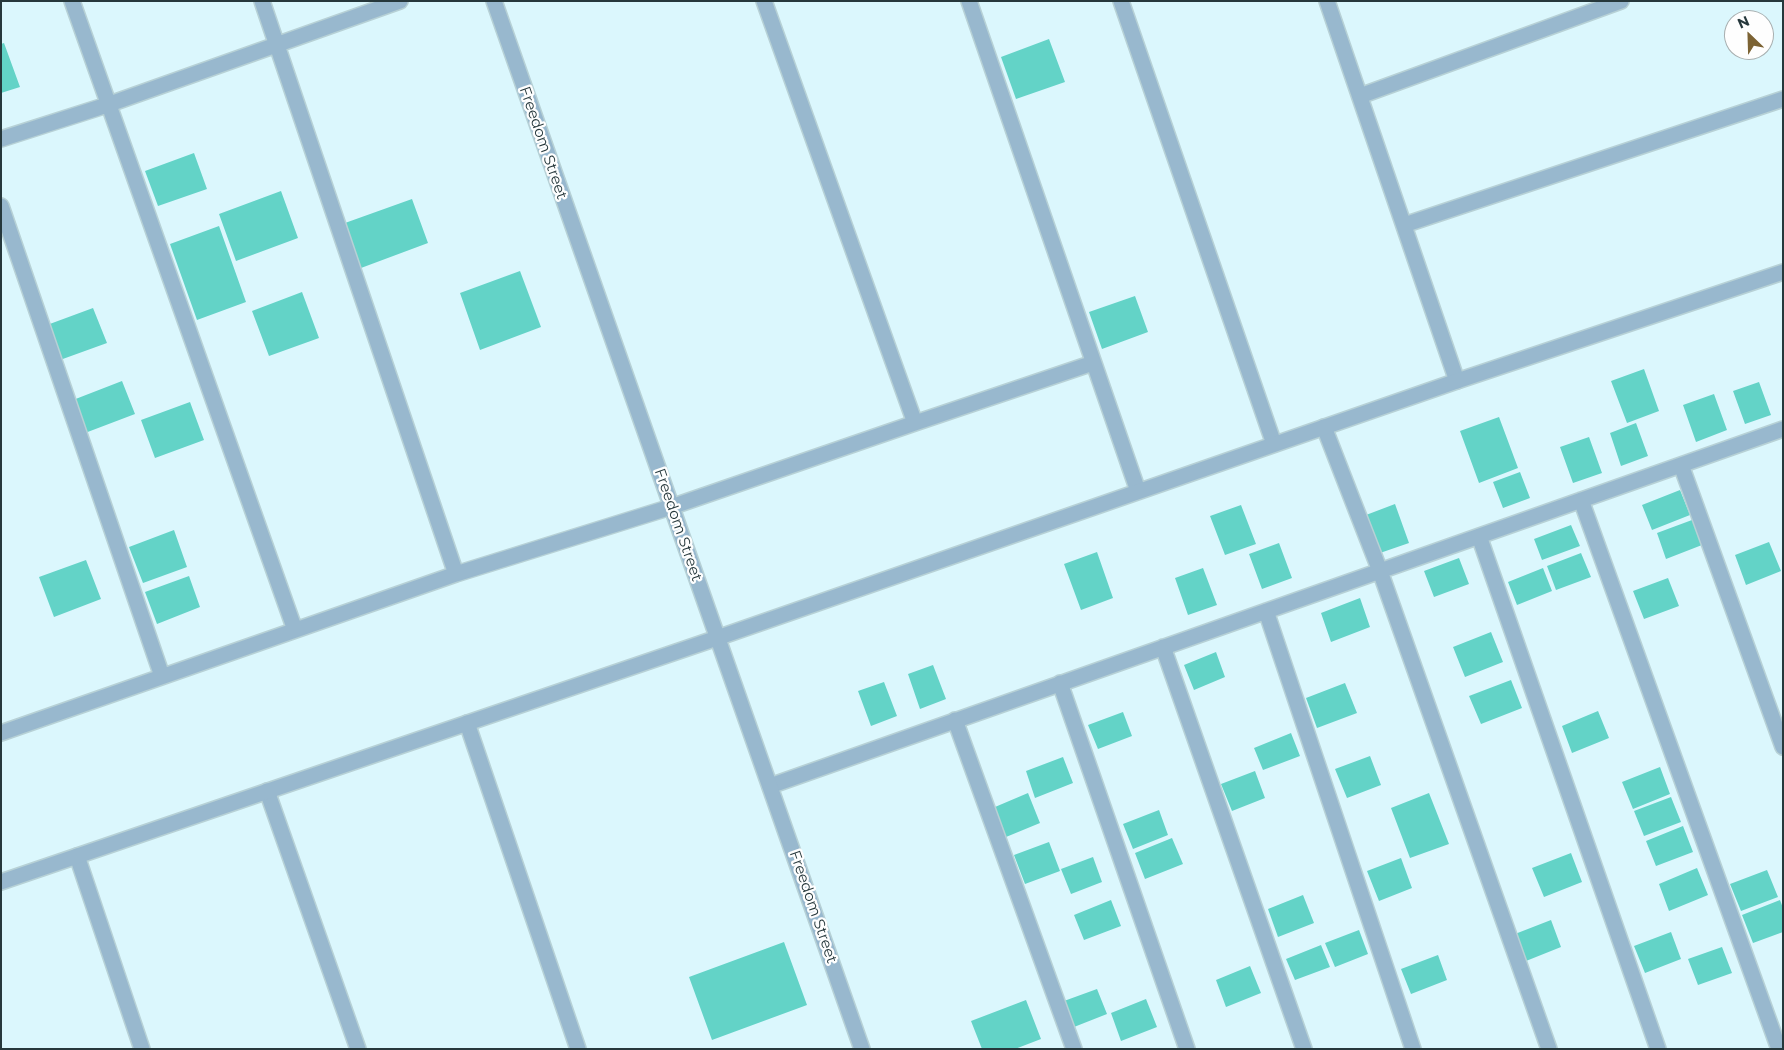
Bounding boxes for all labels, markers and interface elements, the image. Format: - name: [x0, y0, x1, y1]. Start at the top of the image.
- north arrow: [1724, 10, 1774, 60]
- text: N: [1734, 12, 1752, 33]
- street label: Freedom Street: [515, 84, 571, 202]
- street label: Freedom Street: [650, 466, 706, 584]
- street label: Freedom Street: [785, 848, 841, 966]

